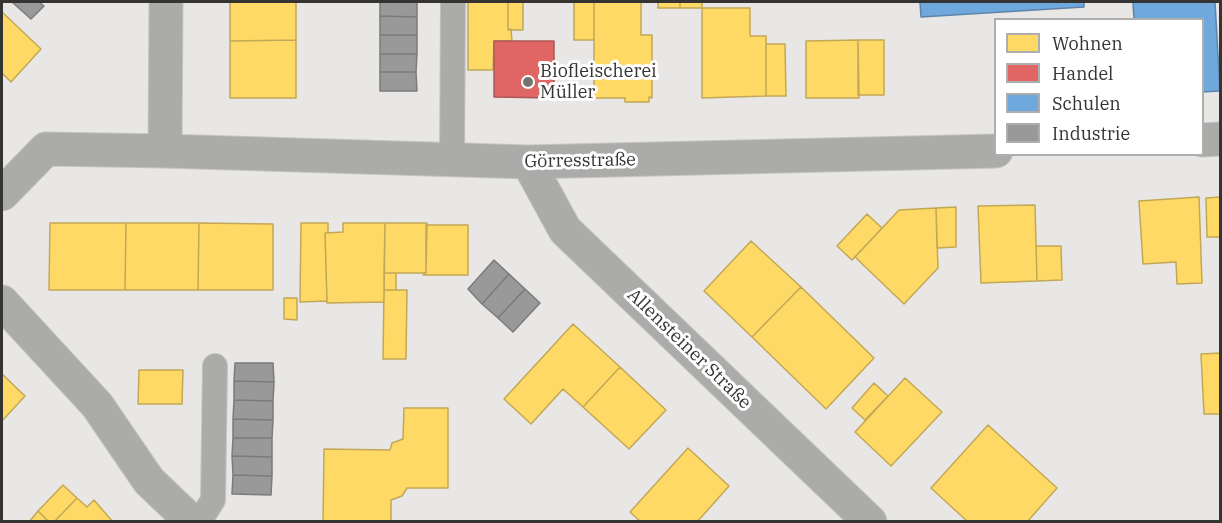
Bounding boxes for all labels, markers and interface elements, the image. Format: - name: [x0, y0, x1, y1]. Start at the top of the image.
- legend: [994, 18, 1204, 156]
- text: Wohnen: [1052, 32, 1123, 55]
- place label: Biofleischerei Müller: [540, 61, 657, 104]
- text: Handel: [1052, 62, 1114, 85]
- marker: Biofleischerei Müller: [521, 75, 535, 89]
- text: Schulen: [1052, 92, 1121, 115]
- text: Industrie: [1052, 122, 1130, 145]
- street label: Görresstraße: [524, 149, 636, 173]
- street label: Allensteiner Straße: [623, 284, 755, 414]

